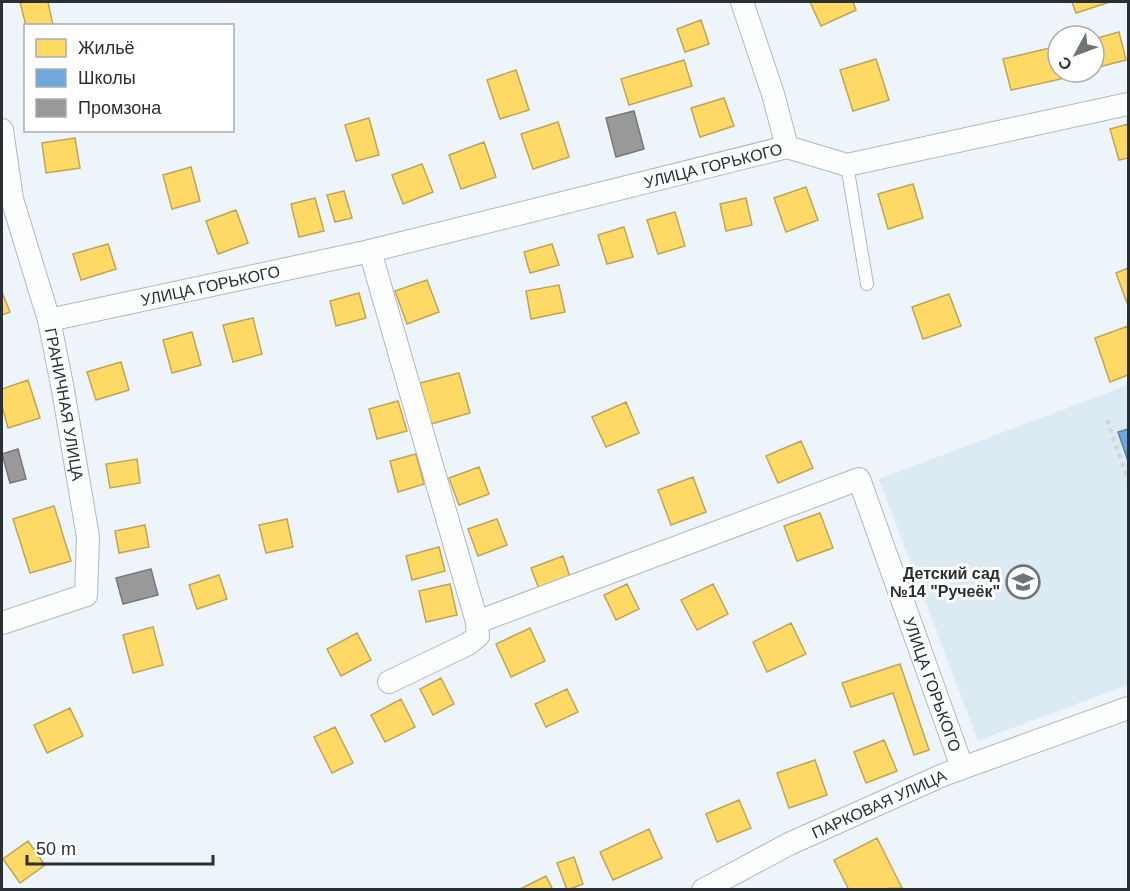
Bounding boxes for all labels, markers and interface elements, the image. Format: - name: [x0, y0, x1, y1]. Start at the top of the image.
- legend: [24, 24, 234, 132]
- north arrow: [1046, 24, 1106, 84]
- text: Жильё: [78, 38, 135, 58]
- text: С: [1055, 53, 1075, 73]
- text: Школы: [78, 68, 136, 88]
- text: Промзона: [78, 98, 162, 118]
- street label: УЛИЦА ГОРЬКОГО: [642, 140, 784, 191]
- street label: УЛИЦА ГОРЬКОГО: [139, 262, 281, 309]
- street label: ГРАНИЧНАЯ УЛИЦА: [42, 326, 87, 482]
- school or university icon: Детский сад №14 "Ручеёк": [1005, 564, 1041, 600]
- place label: Детский сад №14 "Ручеёк": [890, 565, 1000, 600]
- street label: УЛИЦА ГОРЬКОГО: [901, 615, 964, 754]
- street label: ПАРКОВАЯ УЛИЦА: [809, 766, 949, 841]
- scale bar: [27, 828, 213, 866]
- text: 50 m: [36, 839, 76, 859]

